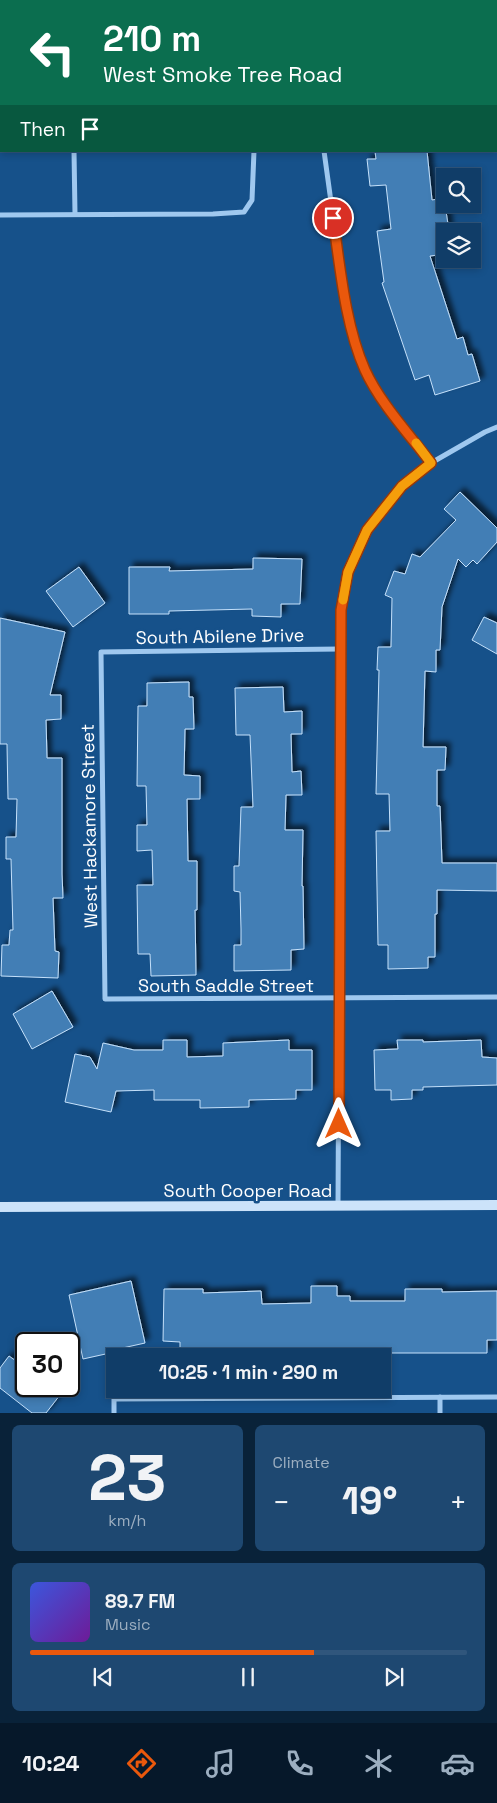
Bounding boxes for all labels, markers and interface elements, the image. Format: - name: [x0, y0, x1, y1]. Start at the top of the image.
- text: 210 m: [103, 17, 201, 61]
- icon: left: [20, 20, 85, 85]
- text: West Smoke Tree Road: [103, 60, 342, 88]
- icon: arrive: [76, 115, 104, 143]
- text: Then: [20, 117, 66, 142]
- map controls: [436, 168, 481, 268]
- button: search: [436, 168, 481, 213]
- pin: [312, 197, 354, 239]
- icon: arrive: [319, 204, 347, 232]
- button: layers: [436, 223, 481, 268]
- street label: South Abilene Drive: [135, 623, 305, 649]
- street label: West Hackamore Street: [76, 724, 102, 928]
- street label: South Saddle Street: [138, 974, 314, 997]
- position arrow: [312, 1097, 364, 1149]
- street label: South Cooper Road: [164, 1179, 332, 1202]
- speed limit sign: 30: [15, 1332, 80, 1397]
- text: 10:25 · 1 min · 290 m: [159, 1360, 338, 1385]
- text: 23: [88, 1436, 166, 1519]
- text: Climate: [273, 1452, 330, 1473]
- text: 19°: [342, 1477, 398, 1525]
- text: −: [273, 1484, 290, 1520]
- text: +: [450, 1484, 467, 1520]
- text: km/h: [108, 1510, 146, 1531]
- text: 89.7 FM: [105, 1589, 175, 1614]
- text: Music: [105, 1614, 151, 1635]
- icon: previous: [89, 1663, 117, 1691]
- icon: pause: [234, 1663, 262, 1691]
- icon: next: [380, 1663, 408, 1691]
- icon: directions: [124, 1746, 159, 1781]
- icon: music: [203, 1746, 238, 1781]
- icon: phone: [282, 1746, 317, 1781]
- icon: climate: [361, 1746, 396, 1781]
- icon: car: [440, 1746, 475, 1781]
- text: 10:24: [22, 1749, 80, 1777]

